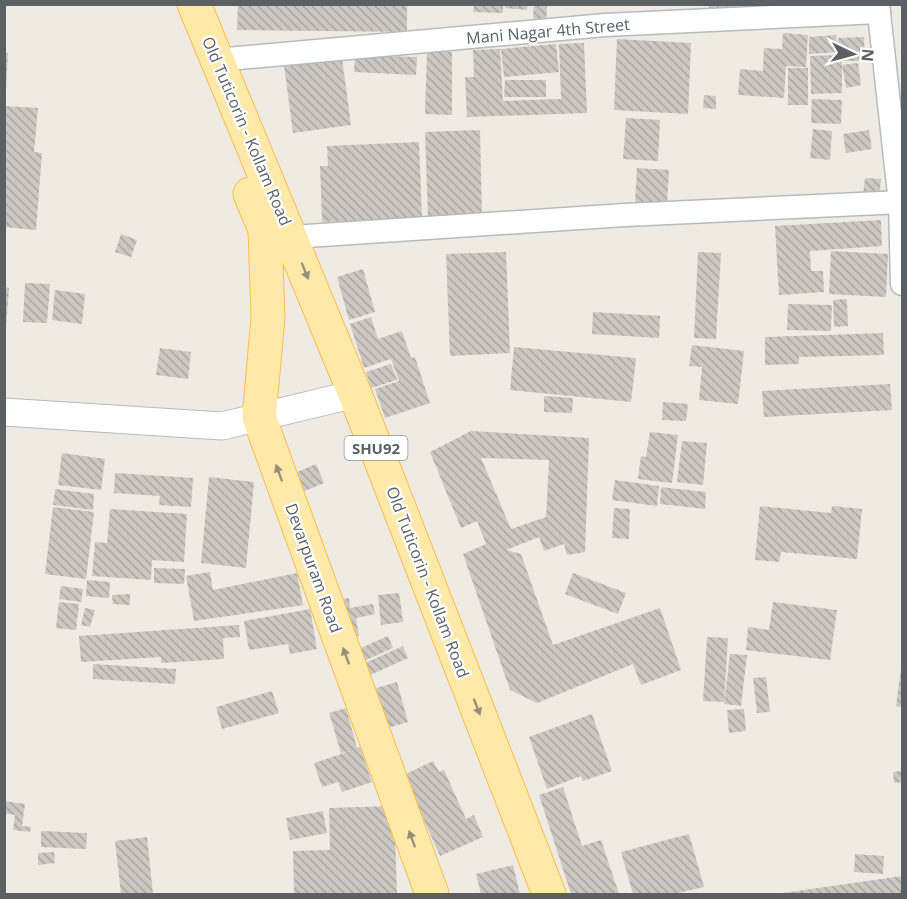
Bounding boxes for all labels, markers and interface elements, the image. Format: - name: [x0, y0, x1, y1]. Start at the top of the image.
- street label: Mani Nagar 4th Street: [465, 13, 631, 49]
- north arrow: [823, 24, 883, 84]
- street label: Old Tuticorin - Kollam Road: [197, 33, 297, 229]
- text: N: [856, 48, 879, 63]
- one-way arrow: [300, 263, 310, 281]
- road number: SHU92: [344, 436, 407, 460]
- one-way arrow: [274, 464, 284, 482]
- street label: Old Tuticorin - Kollam Road: [381, 483, 475, 681]
- street label: Devarpuram Road: [280, 500, 348, 636]
- one-way arrow: [340, 647, 350, 665]
- one-way arrow: [473, 698, 482, 716]
- one-way arrow: [407, 830, 417, 848]

